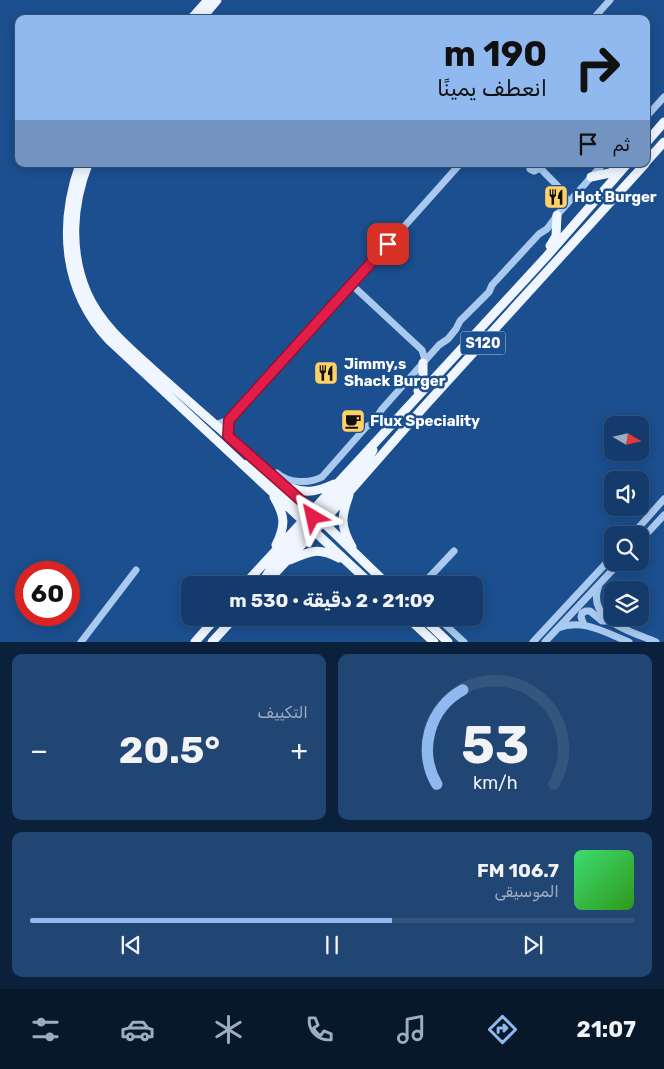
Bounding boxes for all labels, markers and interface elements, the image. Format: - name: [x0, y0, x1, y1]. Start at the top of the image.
- text: 190 m: [444, 33, 547, 75]
- icon: right: [565, 35, 630, 100]
- text: انعطف يمينًا: [437, 75, 547, 102]
- icon: arrive: [574, 130, 602, 158]
- text: ثم: [612, 133, 630, 156]
- restaurant icon: Hot Burger: [543, 184, 569, 210]
- place label: Hot Burger: [574, 188, 657, 206]
- pin: [367, 223, 409, 265]
- icon: arrive: [374, 230, 402, 258]
- road number: S120: [460, 332, 506, 354]
- place label: Jimmy,s Shack Burger: [344, 355, 446, 390]
- restaurant icon: Jimmy,s Shack Burger: [313, 360, 339, 386]
- cafe icon: Flux Speciality: [340, 408, 366, 434]
- place label: Flux Speciality: [370, 412, 480, 430]
- north arrow: [604, 416, 649, 461]
- map controls: [604, 416, 649, 626]
- button: sound: [604, 471, 649, 516]
- position arrow: [286, 490, 338, 542]
- button: search: [604, 526, 649, 571]
- speed limit sign: 60: [15, 561, 80, 626]
- button: layers: [604, 581, 649, 626]
- text: 21:09 · 2 دقيقة · 530 m: [229, 589, 435, 612]
- text: التكييف: [257, 703, 308, 722]
- text: 53: [461, 714, 529, 776]
- text: 20.5°: [119, 727, 220, 773]
- text: −: [30, 734, 48, 767]
- text: +: [291, 734, 308, 767]
- text: km/h: [473, 772, 517, 793]
- text: 106.7 FM: [477, 859, 559, 882]
- text: الموسيقى: [495, 882, 559, 901]
- icon: previous: [117, 931, 145, 959]
- icon: pause: [318, 931, 346, 959]
- icon: next: [519, 931, 547, 959]
- icon: filters: [28, 1012, 63, 1047]
- icon: car: [120, 1012, 155, 1047]
- icon: climate: [211, 1012, 246, 1047]
- icon: phone: [302, 1012, 337, 1047]
- icon: music: [394, 1012, 429, 1047]
- icon: directions: [485, 1012, 520, 1047]
- text: 21:07: [577, 1016, 636, 1043]

